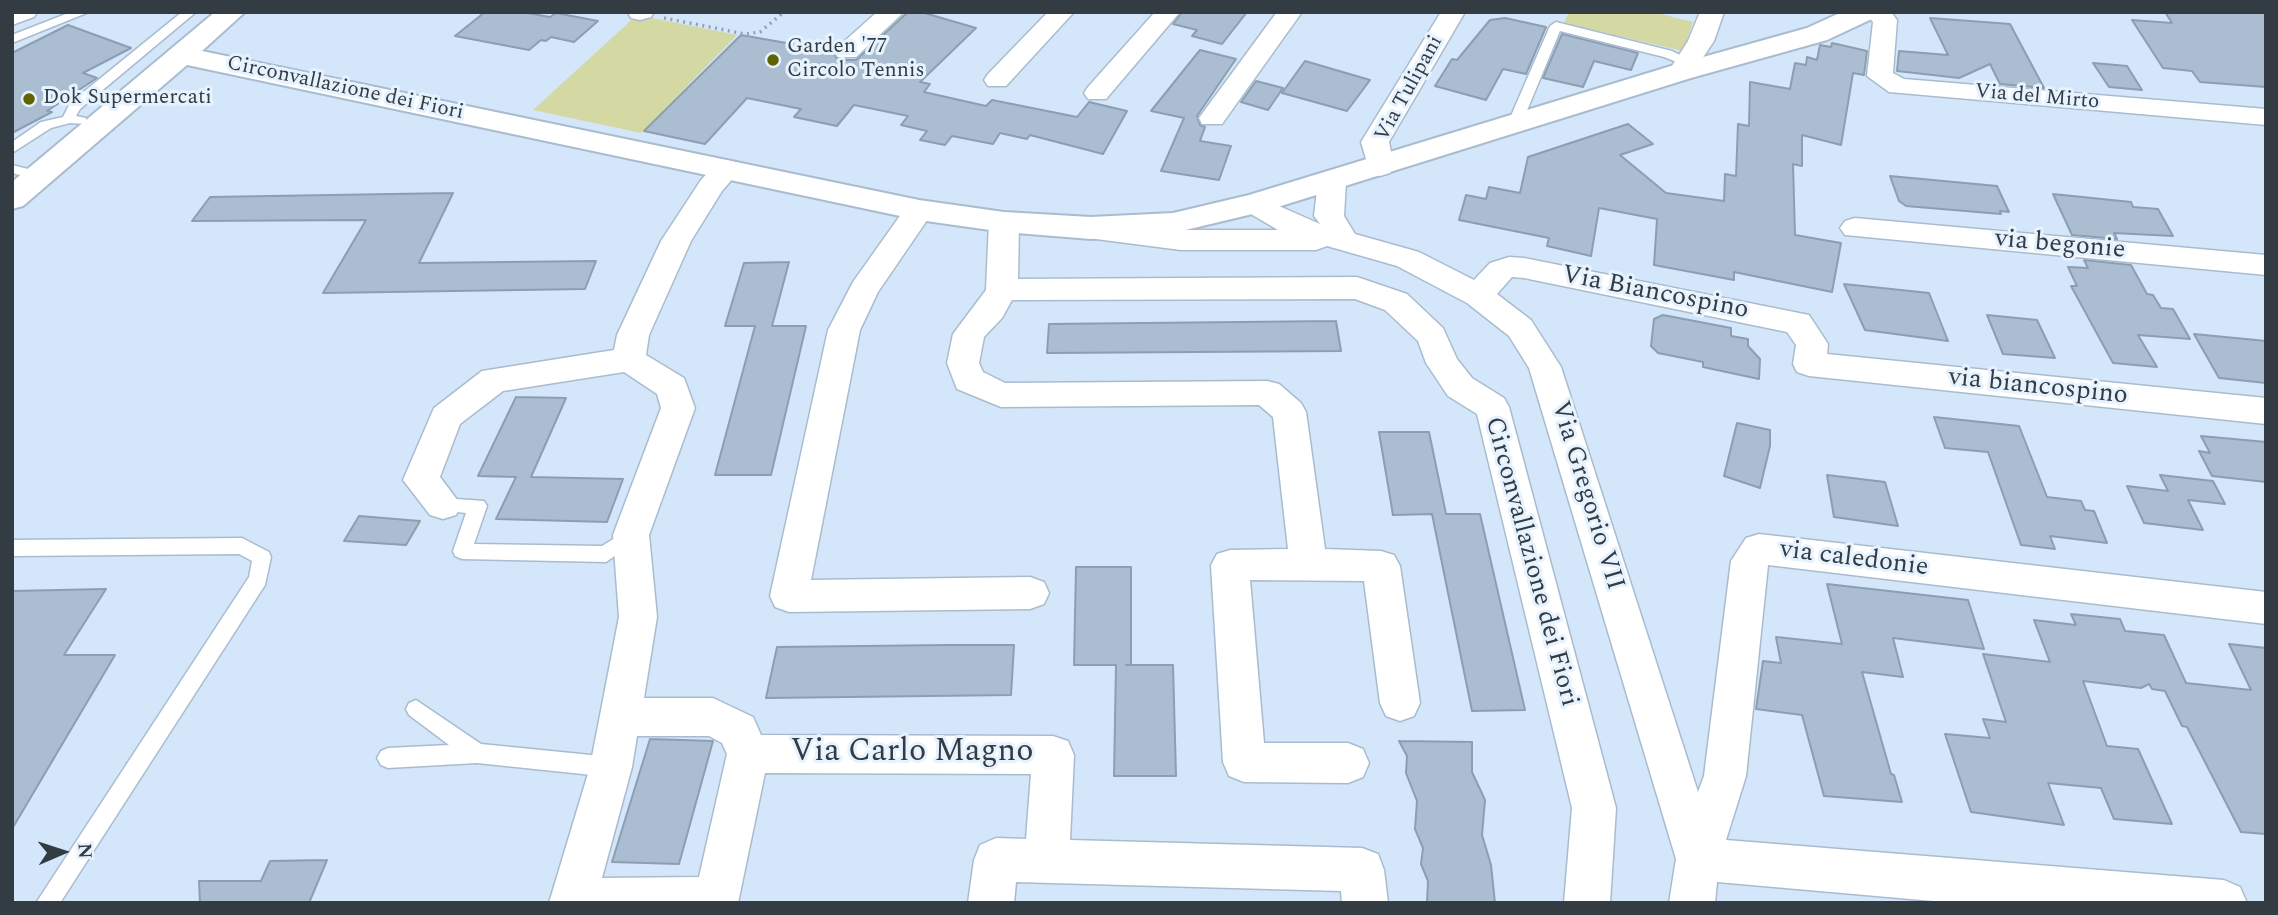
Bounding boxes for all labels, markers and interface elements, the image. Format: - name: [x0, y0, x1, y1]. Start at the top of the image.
- street label: Via Tulipani: [1371, 32, 1449, 146]
- place label: Garden '77 Circolo Tennis: [787, 35, 925, 85]
- street label: Circonvallazione dei Fiori: [224, 52, 466, 126]
- marker: Garden '77 Circolo Tennis: [765, 52, 781, 68]
- street label: Via del Mirto: [1974, 80, 2100, 116]
- place label: Dok Supermercati: [43, 86, 212, 112]
- marker: Dok Supermercati: [21, 91, 37, 107]
- street label: via begonie: [1993, 225, 2127, 267]
- street label: Via Biancospino: [1559, 261, 1751, 327]
- street label: via biancospino: [1947, 363, 2129, 413]
- street label: Via Gregorio VII: [1542, 398, 1630, 594]
- street label: Circonvallazione dei Fiori: [1476, 414, 1584, 710]
- street label: via caledonie: [1778, 535, 1930, 585]
- street label: Via Carlo Magno: [791, 735, 1033, 773]
- north arrow: [28, 817, 98, 887]
- text: N: [70, 842, 99, 859]

